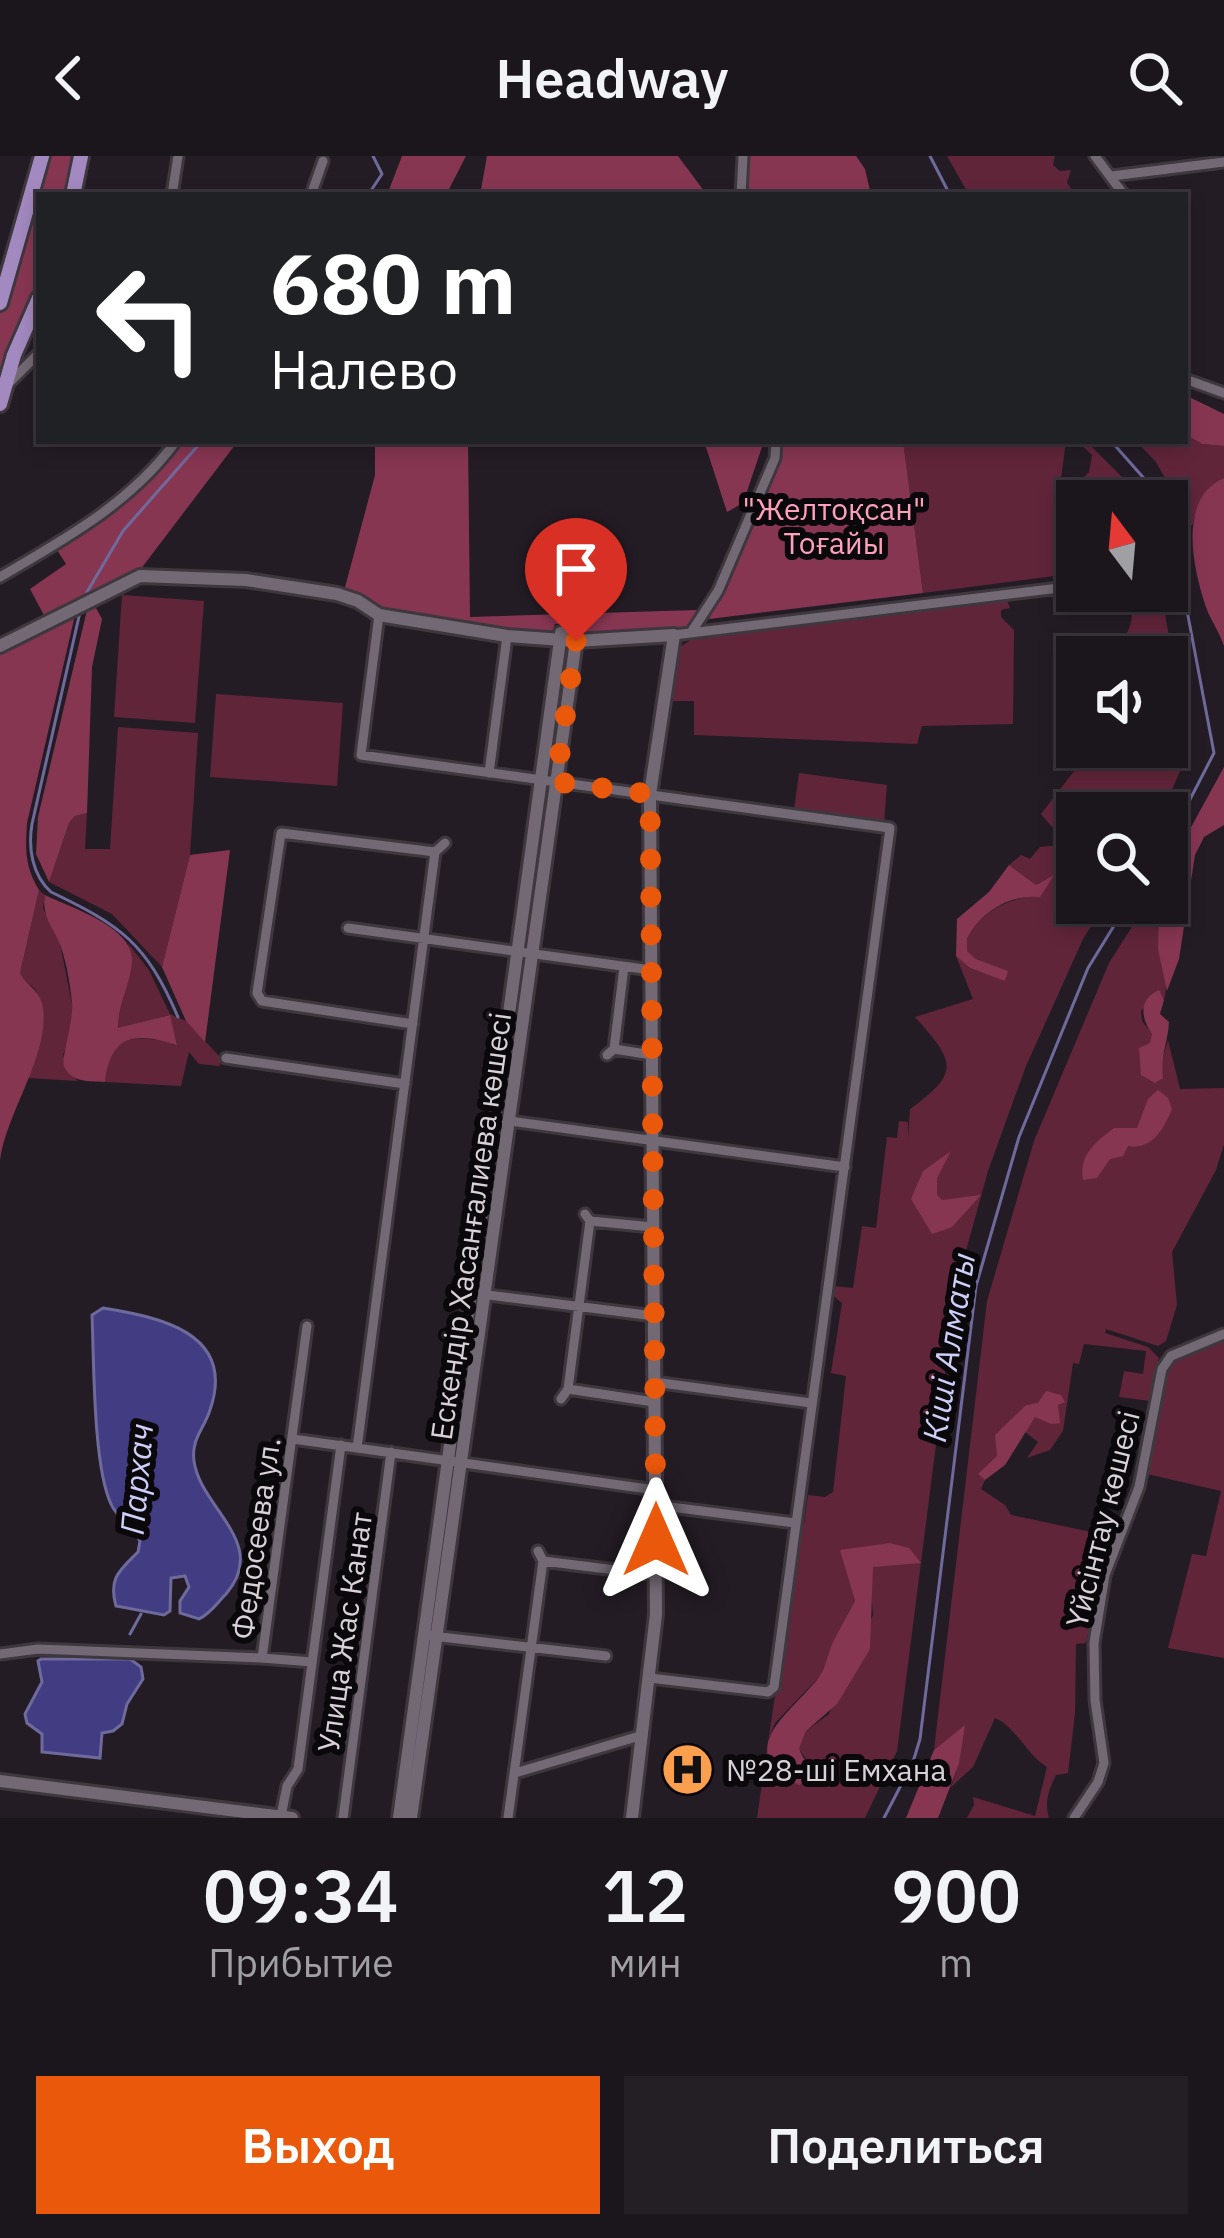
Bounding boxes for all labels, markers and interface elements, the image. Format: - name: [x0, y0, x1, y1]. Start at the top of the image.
- text: Headway: [495, 43, 729, 113]
- icon: back: [36, 45, 102, 111]
- icon: search: [1122, 45, 1188, 111]
- text: 680 m: [270, 228, 516, 337]
- icon: left: [72, 240, 228, 396]
- text: Налево: [270, 334, 458, 404]
- north arrow: [1056, 480, 1188, 612]
- map controls: [1056, 480, 1188, 924]
- park label: "Желтоқсан" Тоғайы: [743, 489, 925, 562]
- pin: [525, 518, 627, 641]
- icon: arrive: [543, 536, 609, 602]
- button: sound: [1056, 636, 1188, 768]
- button: search: [1056, 792, 1188, 924]
- street label: Ескендір Хасанғалиева көшесі: [421, 1010, 519, 1442]
- water label: Кіші Алматы: [912, 1249, 984, 1445]
- street label: Үйсінтау көшесі: [1056, 1407, 1148, 1631]
- water label: Пархач: [110, 1421, 162, 1537]
- street label: Федосеева ул.: [222, 1434, 288, 1642]
- position arrow: [593, 1477, 719, 1603]
- street label: Улица Жас Канат: [308, 1509, 380, 1755]
- hospital icon: №28-ші Емхана: [659, 1741, 715, 1797]
- place label: №28-ші Емхана: [726, 1750, 946, 1789]
- text: 09:34: [203, 1848, 399, 1942]
- text: 12: [602, 1848, 688, 1942]
- text: 900: [891, 1848, 1021, 1942]
- text: Прибытие: [208, 1937, 394, 1988]
- text: мин: [609, 1937, 682, 1988]
- text: m: [939, 1937, 973, 1988]
- button: Выход: [36, 2076, 600, 2214]
- button: Поделиться: [624, 2076, 1188, 2214]

